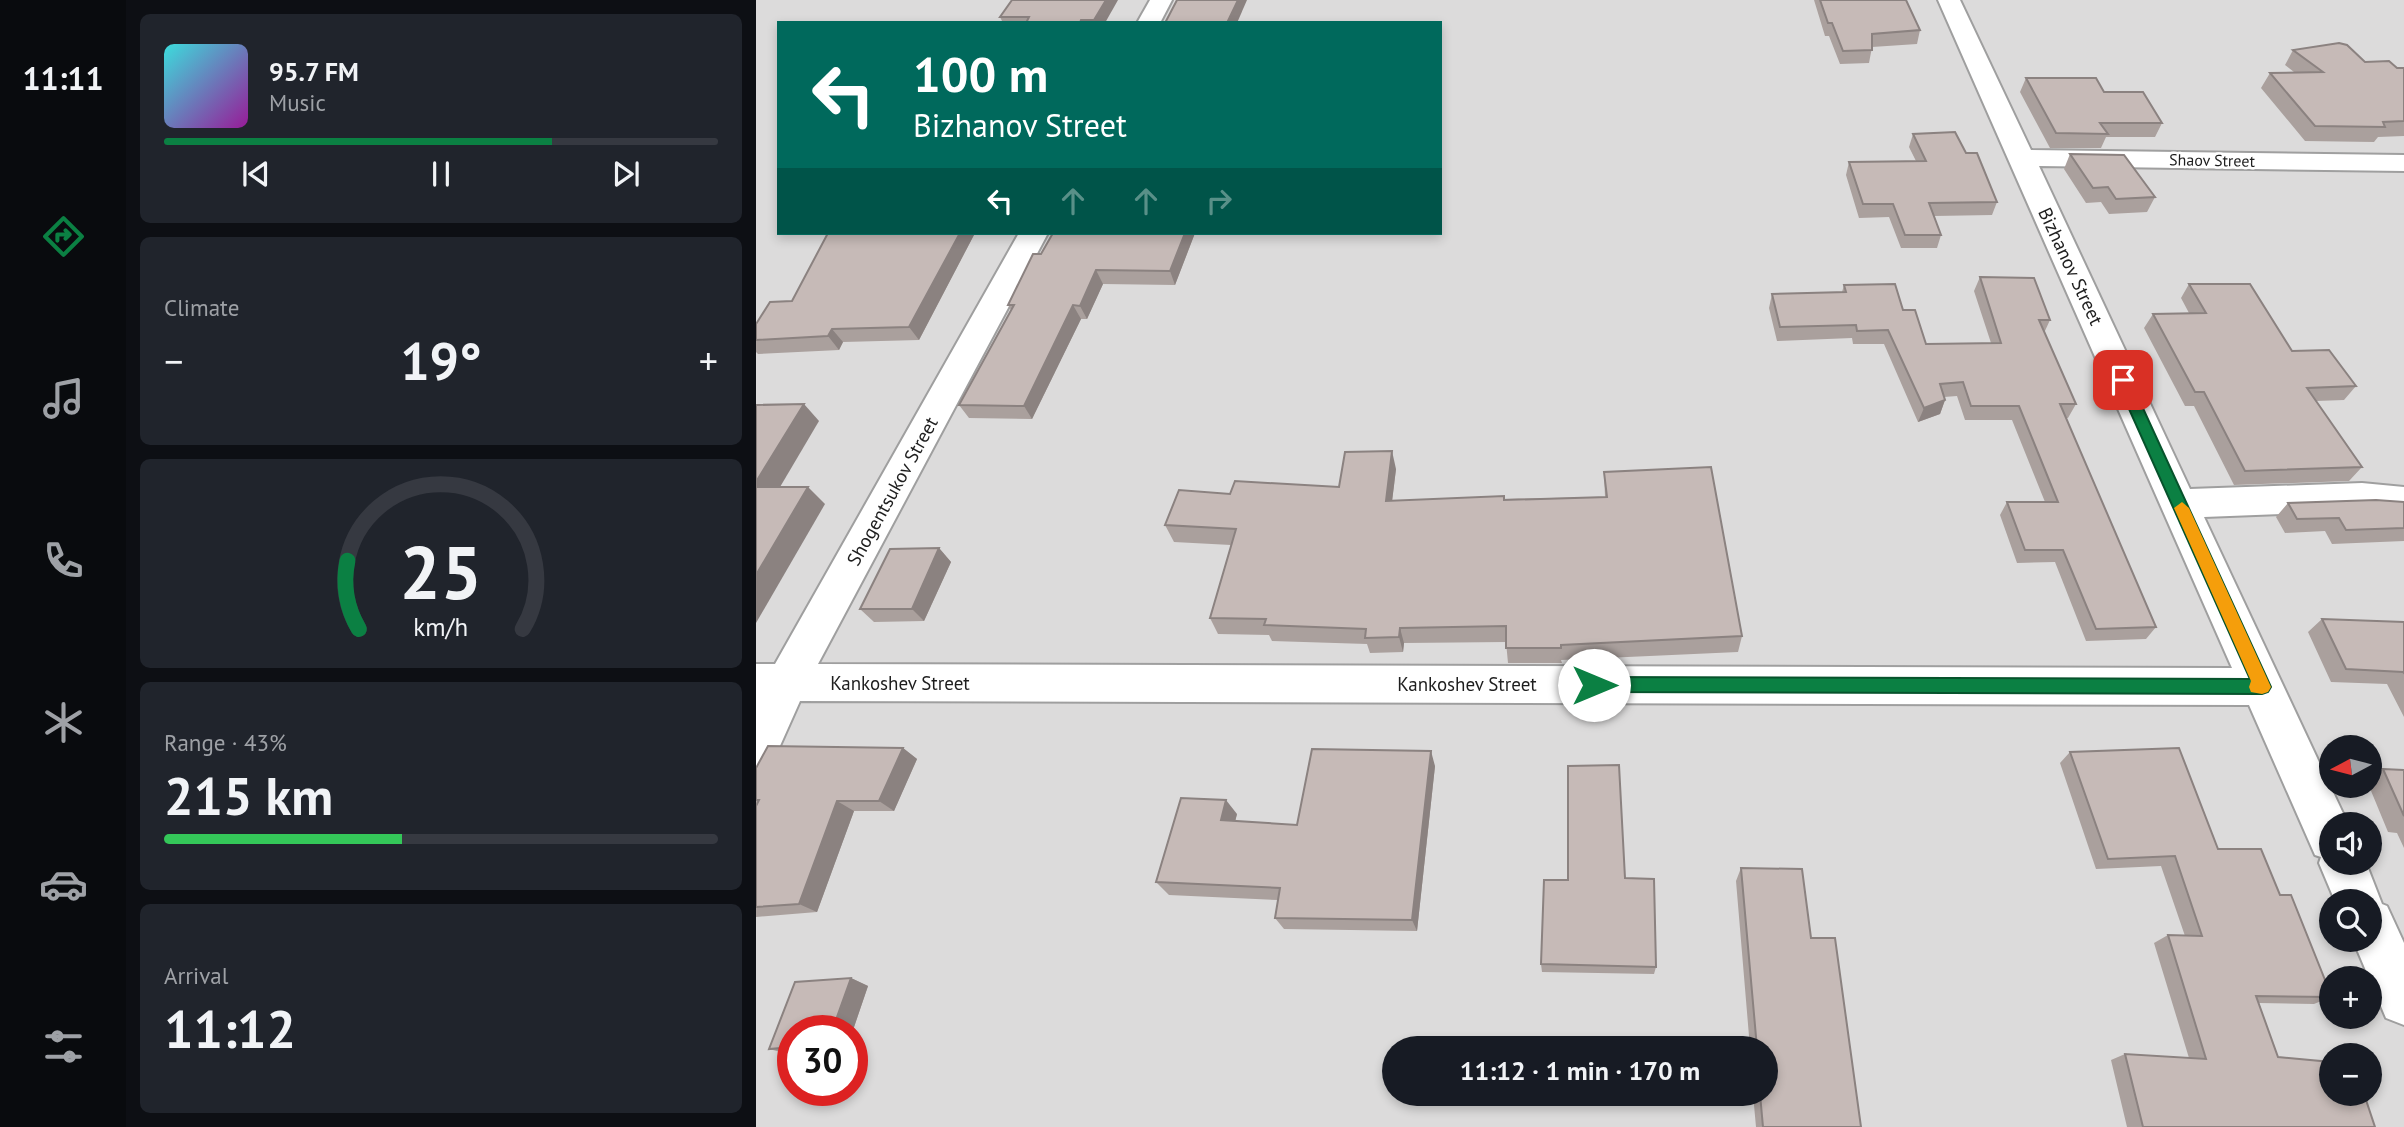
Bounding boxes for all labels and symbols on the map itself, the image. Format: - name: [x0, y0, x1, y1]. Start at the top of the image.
- street label: Shaov Street: [2169, 149, 2256, 171]
- street label: Bizhanov Street: [2033, 203, 2109, 329]
- pin: [2093, 350, 2153, 410]
- street label: Shogentsukov Street: [841, 412, 943, 570]
- position arrow: [1557, 648, 1631, 722]
- street label: Kankoshev Street: [830, 671, 970, 695]
- street label: Kankoshev Street: [1397, 672, 1537, 696]
- north arrow: [2319, 735, 2382, 798]
- speed limit sign: 30: [777, 1015, 868, 1106]

